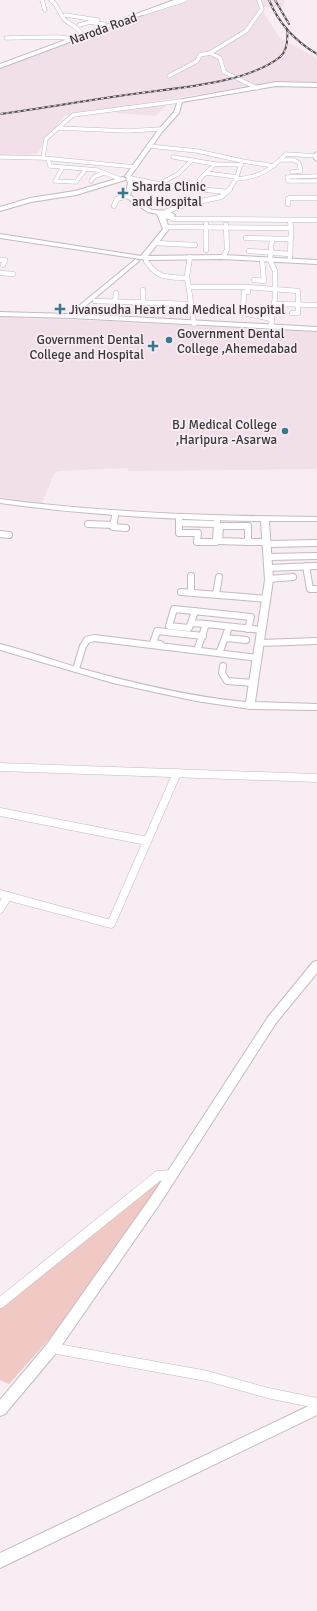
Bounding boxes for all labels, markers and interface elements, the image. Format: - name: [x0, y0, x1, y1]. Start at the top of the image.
- street label: Naroda Road: [67, 9, 139, 49]
- place label: Sharda Clinic and Hospital: [132, 179, 206, 210]
- marker: Sharda Clinic and Hospital: [117, 187, 129, 199]
- place label: Jivansudha Heart and Medical Hospital: [69, 302, 285, 318]
- marker: Jivansudha Heart and Medical Hospital: [54, 303, 66, 315]
- place label: Government Dental College ,Ahemedabad: [177, 326, 297, 357]
- place label: Government Dental College and Hospital: [29, 332, 144, 363]
- marker: Government Dental College ,Ahemedabad: [164, 335, 174, 345]
- marker: Government Dental College and Hospital: [147, 340, 159, 352]
- place label: BJ Medical College ,Haripura -Asarwa: [172, 417, 277, 448]
- marker: BJ Medical College ,Haripura -Asarwa: [280, 426, 290, 436]

